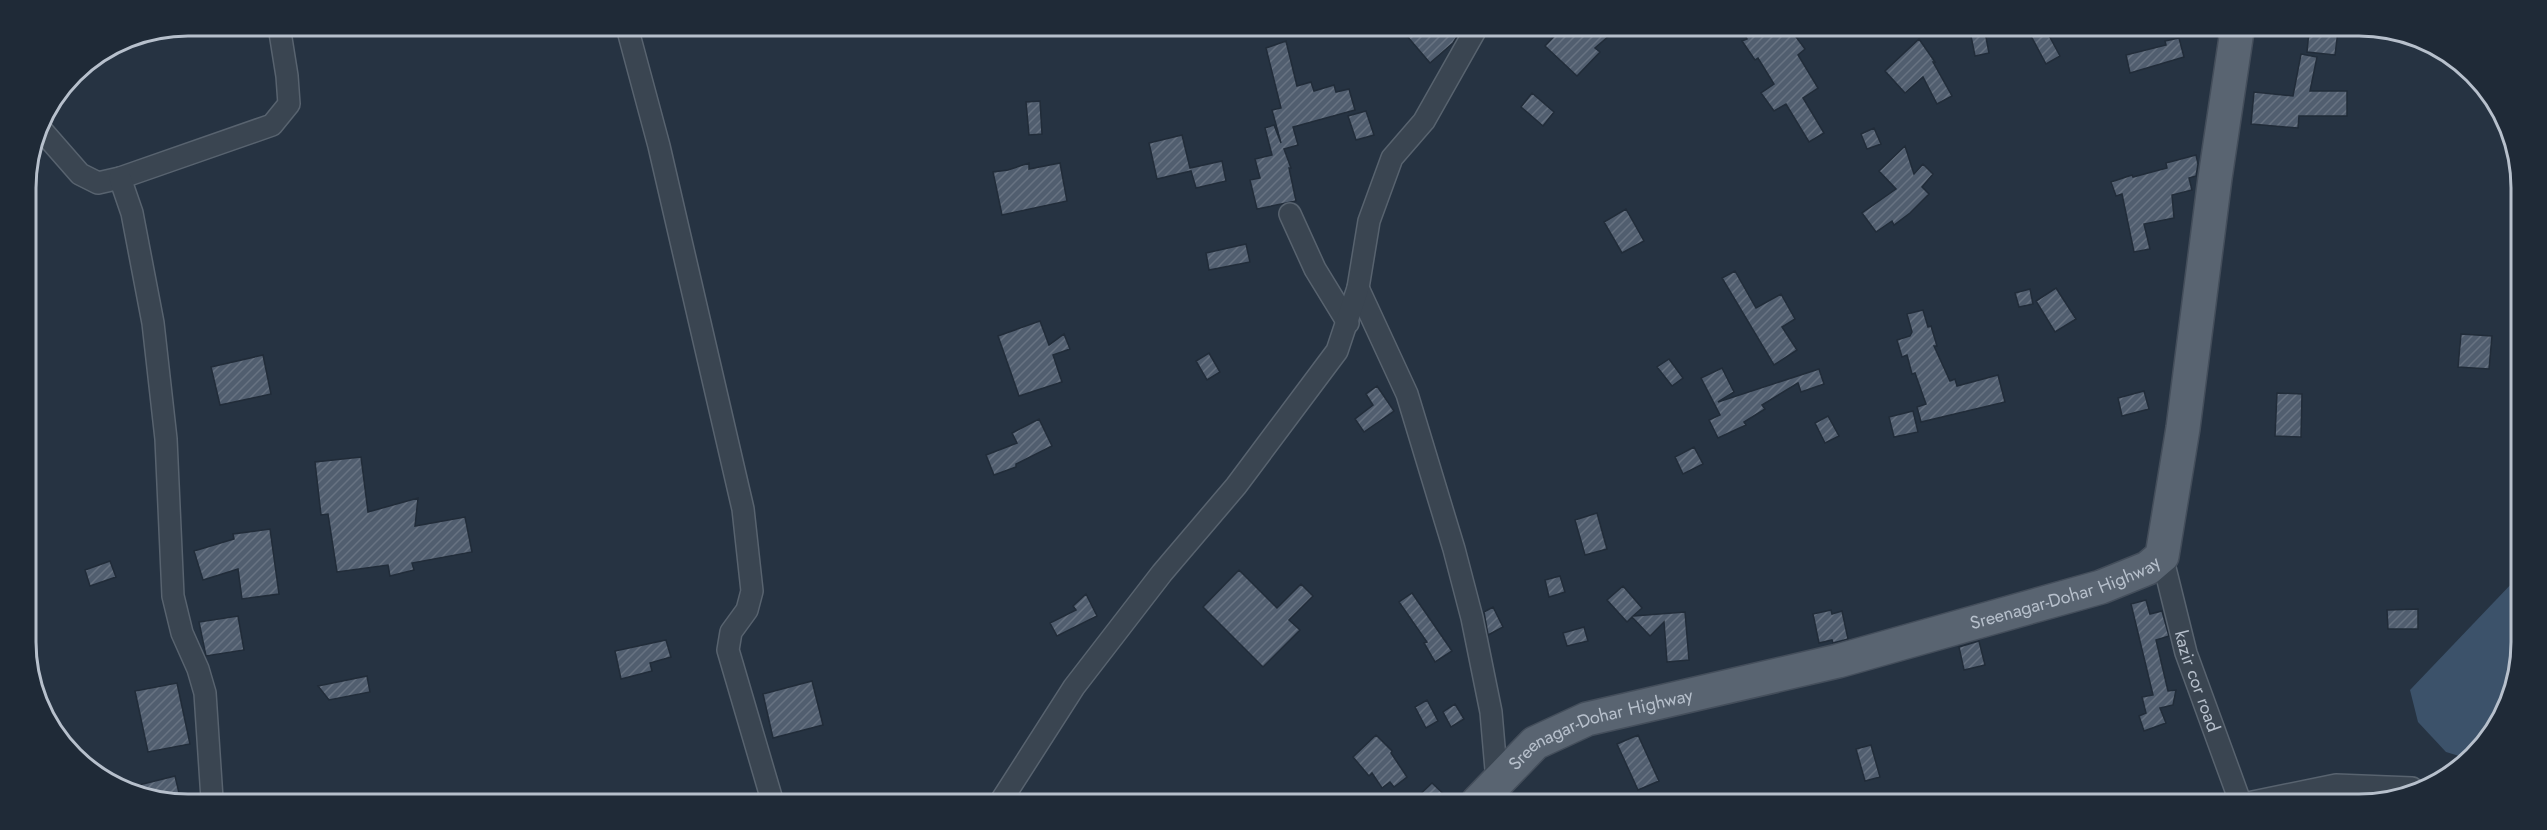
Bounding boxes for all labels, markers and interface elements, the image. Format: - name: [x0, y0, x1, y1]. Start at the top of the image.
- street label: Sreenagar-Dohar Highway: [1967, 550, 2166, 636]
- street label: kazir cor road: [2168, 628, 2227, 735]
- street label: Sreenagar-Dohar Highway: [1502, 682, 1695, 776]

